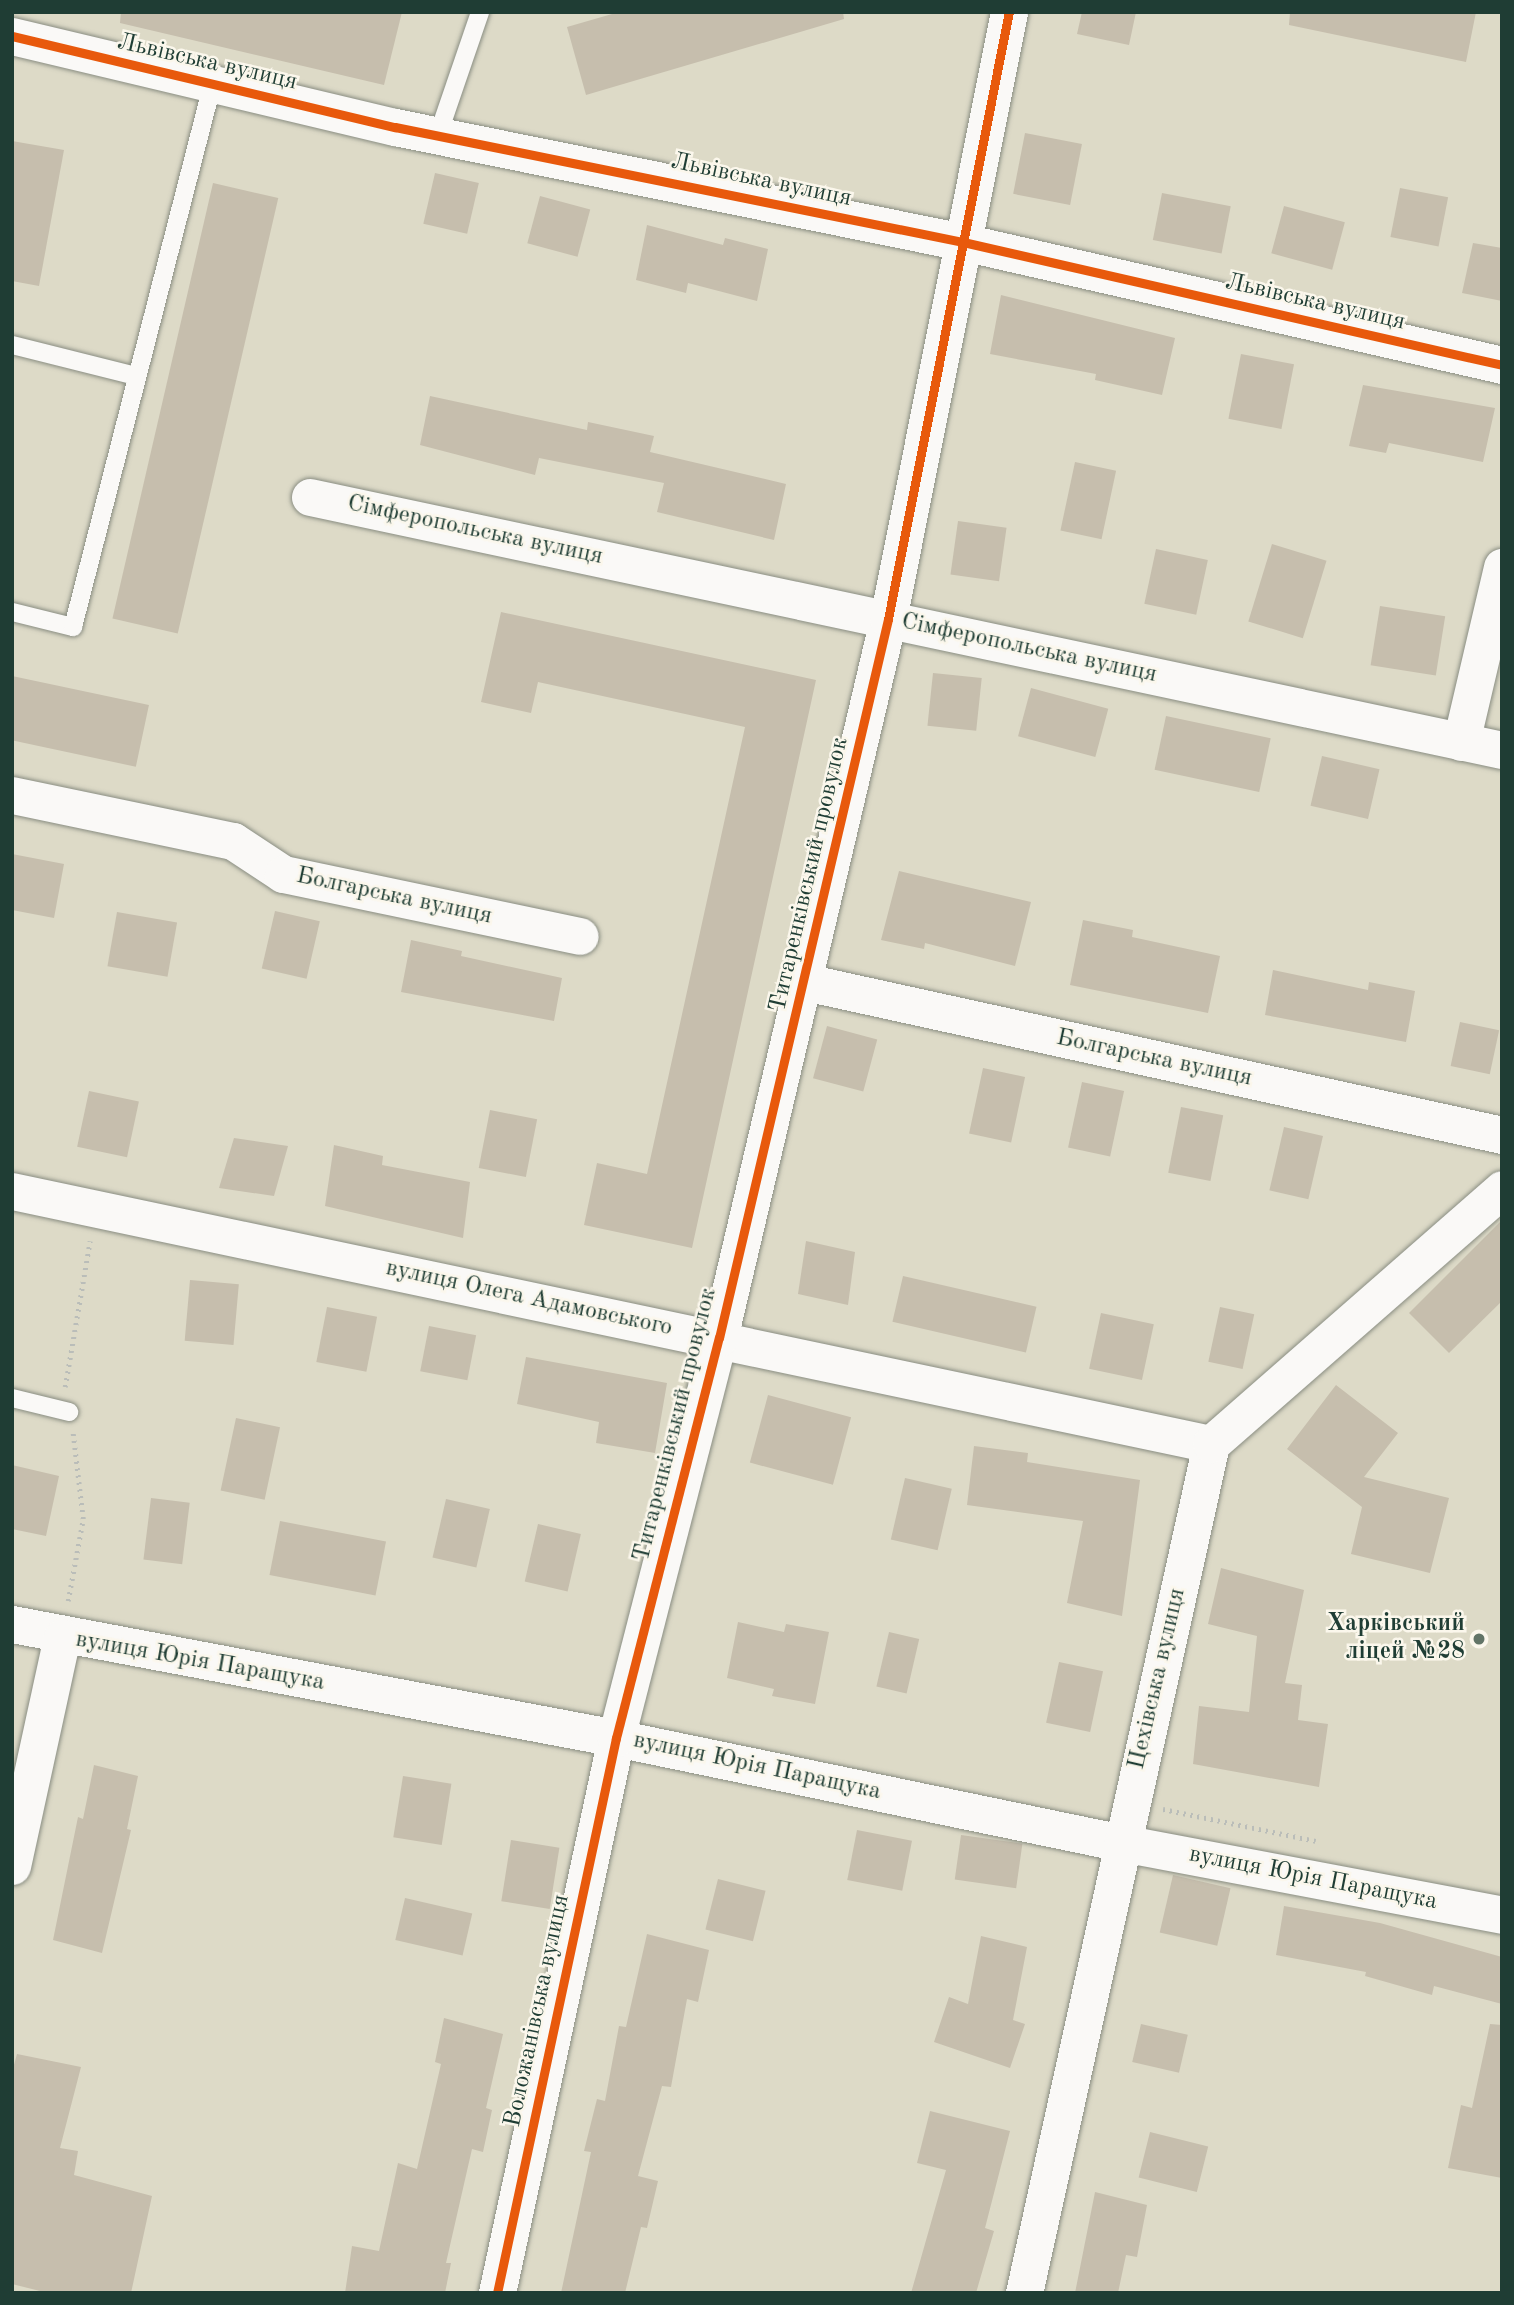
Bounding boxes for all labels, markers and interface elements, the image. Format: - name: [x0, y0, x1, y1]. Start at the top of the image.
- street label: Львівська вулиця: [114, 28, 300, 98]
- street label: Львівська вулиця: [668, 148, 854, 214]
- street label: Львівська вулиця: [1222, 268, 1408, 338]
- street label: Сімферопольська вулиця: [345, 490, 605, 572]
- street label: Сімферопольська вулиця: [899, 608, 1159, 690]
- street label: Титаренківський провулок: [764, 735, 856, 1015]
- street label: Болгарська вулиця: [293, 862, 495, 932]
- street label: Болгарська вулиця: [1053, 1024, 1255, 1094]
- street label: вулиця Олега Адамовського: [383, 1255, 675, 1343]
- street label: Титаренківський провулок: [628, 1285, 724, 1565]
- street label: Цехівська вулиця: [1123, 1585, 1193, 1773]
- place label: Харківський ліцей №28: [1327, 1611, 1465, 1667]
- street label: вулиця Юрія Паращука: [73, 1626, 327, 1698]
- marker: Харківський ліцей №28: [1471, 1631, 1487, 1647]
- street label: вулиця Юрія Паращука: [631, 1727, 883, 1807]
- street label: вулиця Юрія Паращука: [1186, 1841, 1440, 1917]
- street label: Воложанівська вулиця: [499, 1892, 577, 2130]

